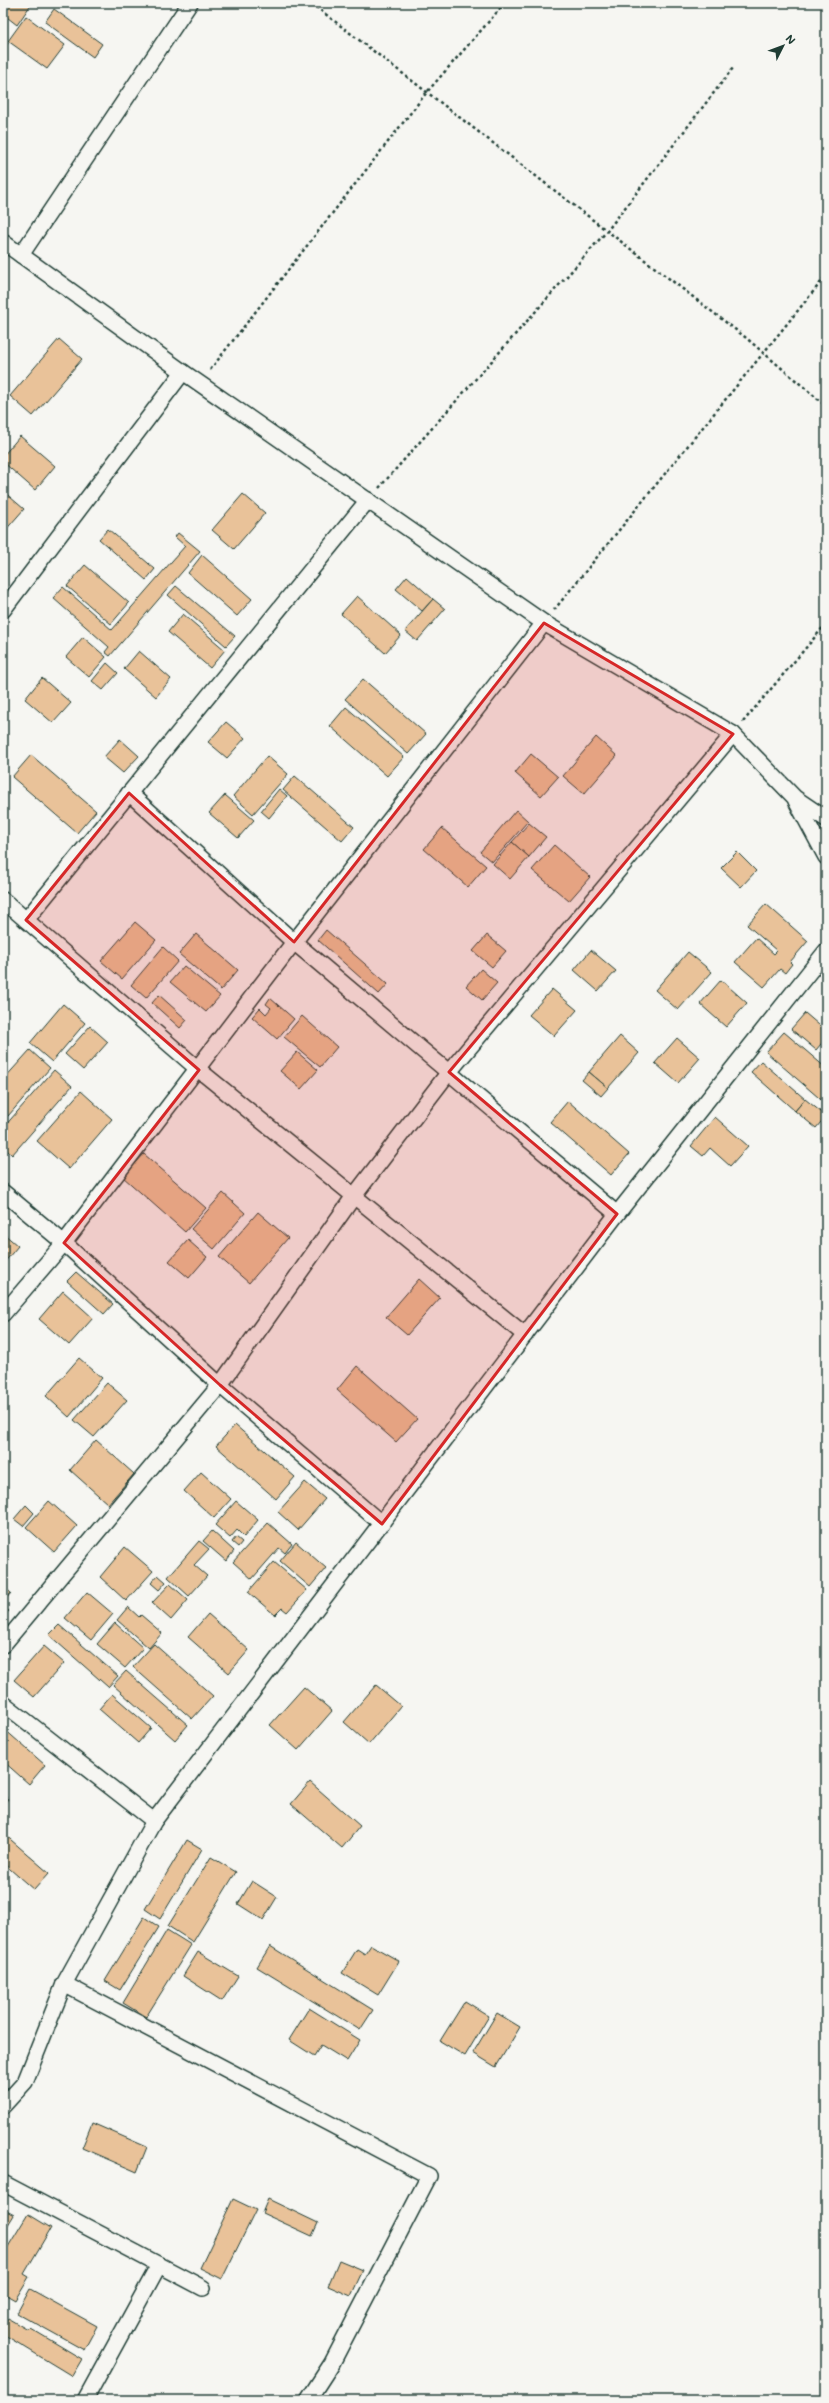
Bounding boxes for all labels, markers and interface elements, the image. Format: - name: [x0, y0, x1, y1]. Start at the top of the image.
- north arrow: [763, 26, 803, 66]
- text: N: [782, 31, 799, 47]

